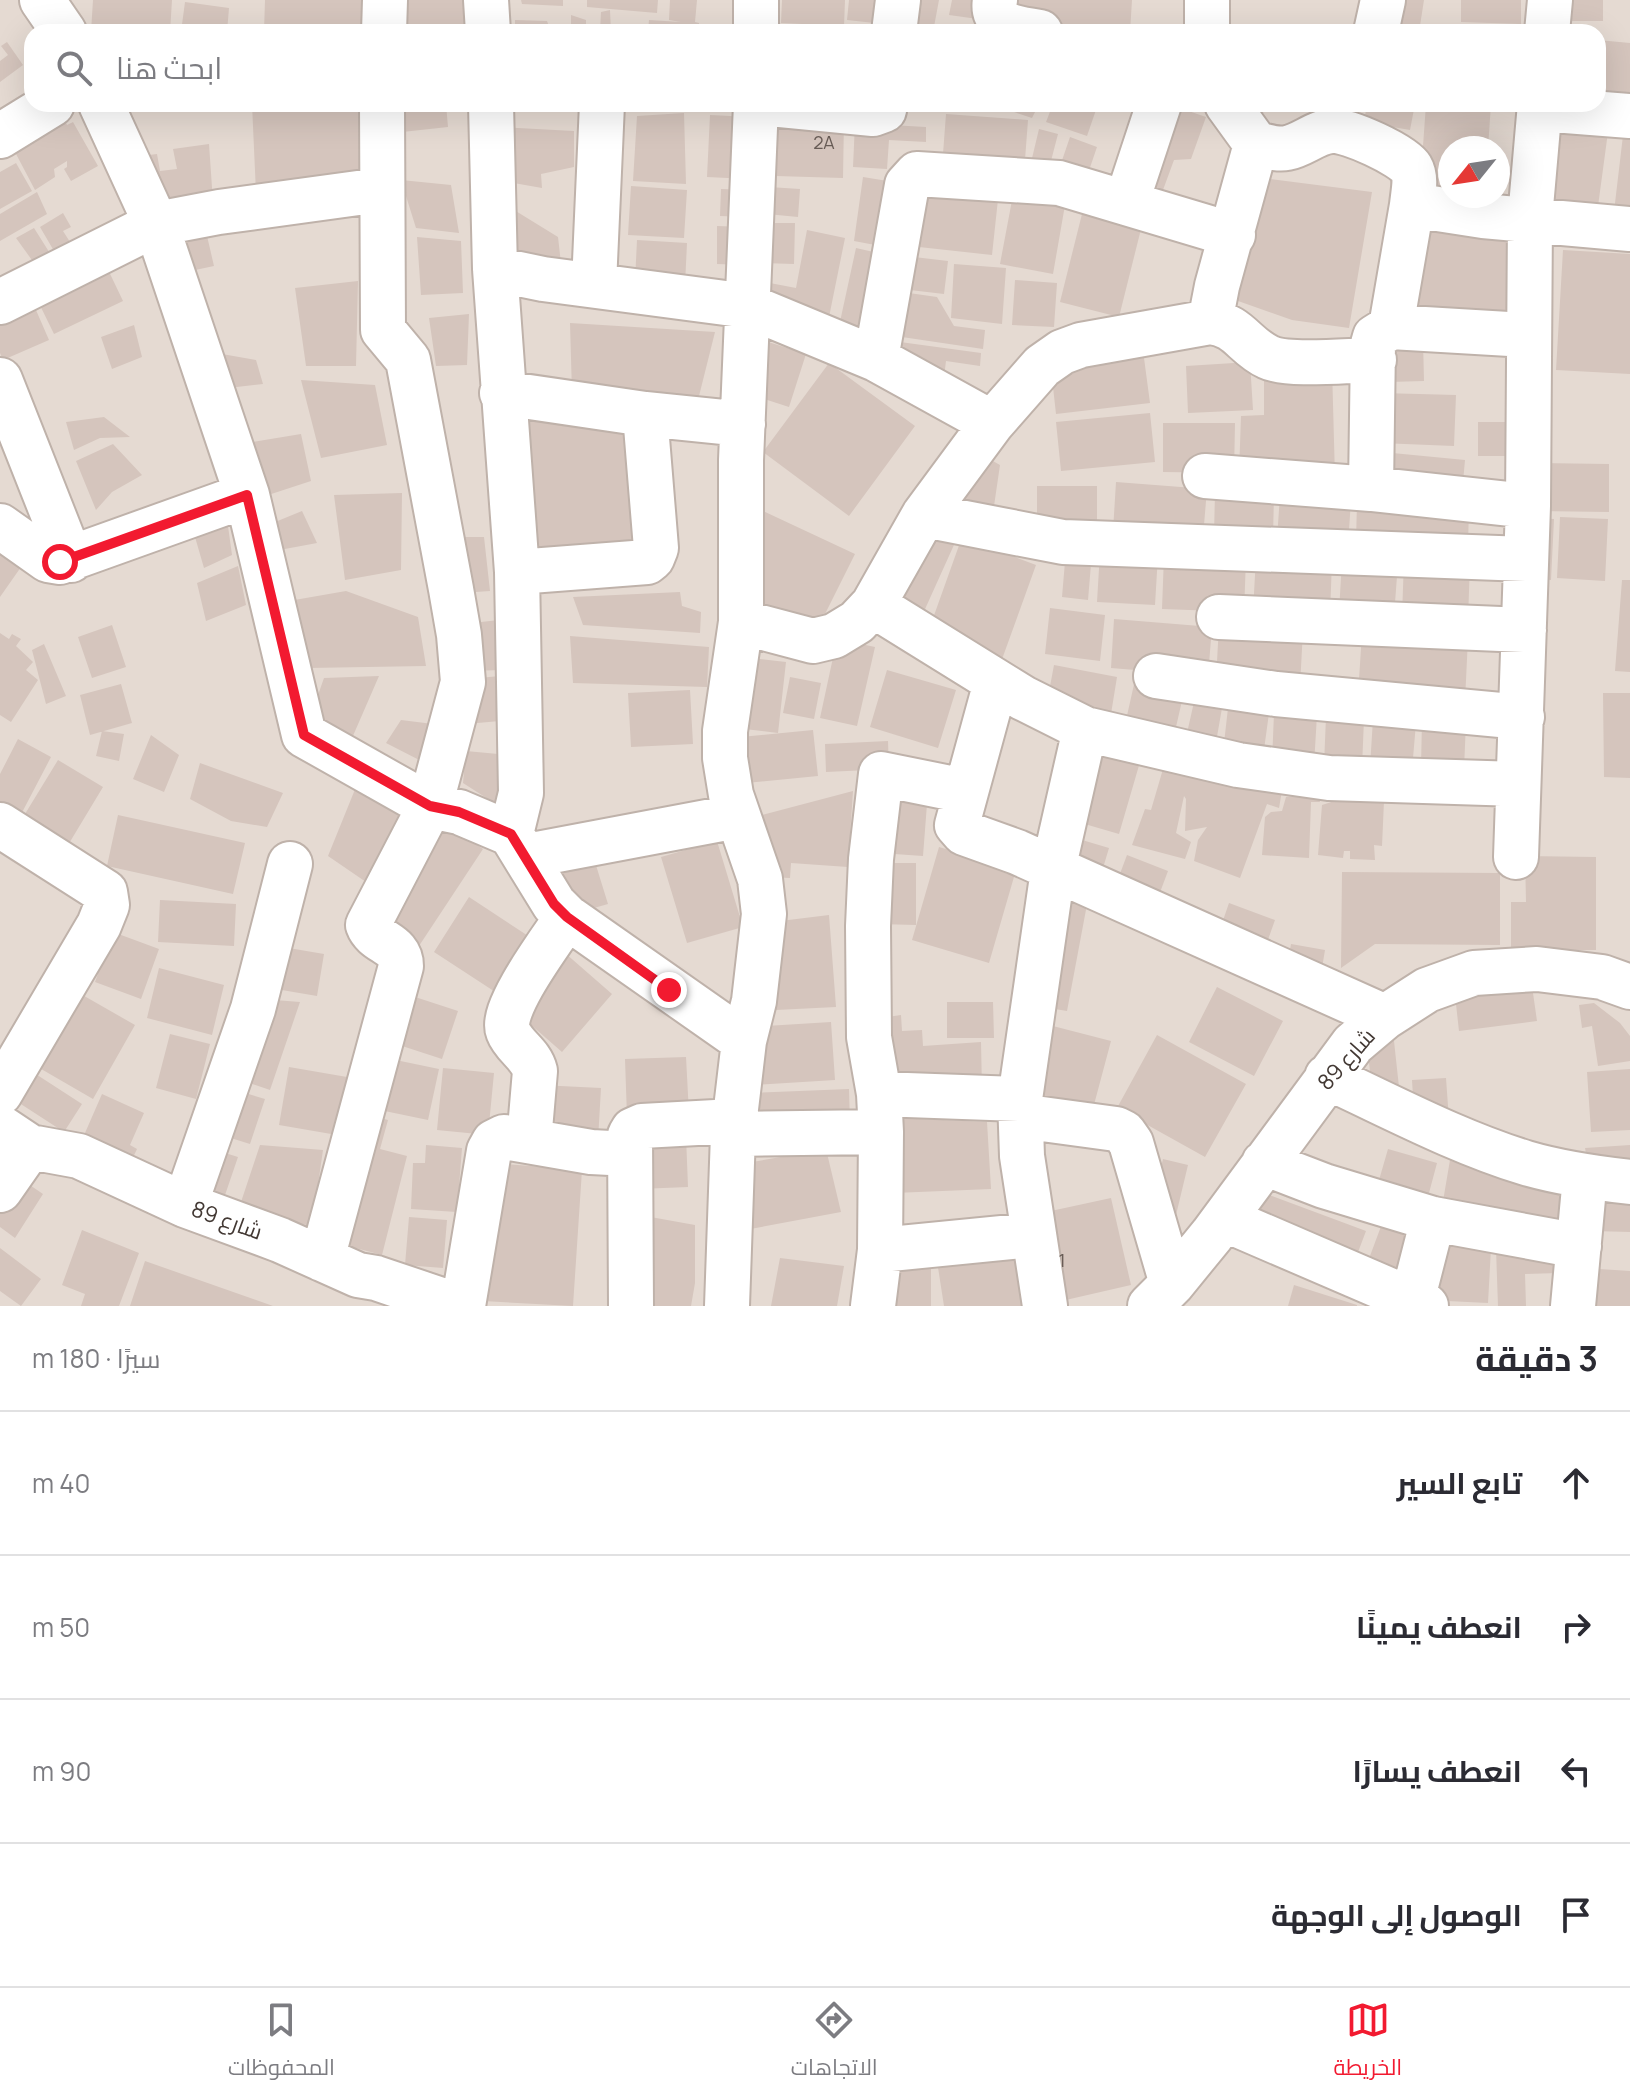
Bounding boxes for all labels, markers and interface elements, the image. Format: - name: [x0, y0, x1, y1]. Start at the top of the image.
- search box: [24, 24, 1606, 112]
- icon: search: [52, 46, 96, 90]
- text: ابحث هنا: [116, 47, 222, 88]
- house number: 2A: [813, 130, 835, 154]
- north arrow: [1438, 136, 1510, 208]
- route start: [42, 544, 78, 580]
- route end: [651, 972, 687, 1008]
- street label: شارع 89: [1310, 1022, 1382, 1096]
- street label: شارع 89: [187, 1193, 267, 1247]
- house number: 1: [1058, 1248, 1066, 1272]
- text: 3 دقيقة: [1475, 1335, 1598, 1381]
- text: سيرًا · 180 m: [32, 1340, 161, 1376]
- icon: ahead: [1554, 1461, 1598, 1505]
- text: تابع السير: [1397, 1462, 1522, 1503]
- text: 40 m: [32, 1465, 90, 1501]
- icon: right: [1554, 1605, 1598, 1649]
- text: انعطف يمينًا: [1356, 1606, 1522, 1647]
- text: 50 m: [32, 1609, 90, 1645]
- icon: left: [1554, 1749, 1598, 1793]
- text: انعطف يسارًا: [1352, 1750, 1522, 1791]
- text: 90 m: [32, 1753, 91, 1789]
- icon: arrive: [1554, 1893, 1598, 1937]
- text: الوصول إلى الوجهة: [1271, 1894, 1522, 1935]
- tab: المحفوظات: [228, 1998, 335, 2088]
- tab: الاتجاهات: [791, 1998, 878, 2088]
- tab: الخريطة: [1333, 1998, 1402, 2088]

